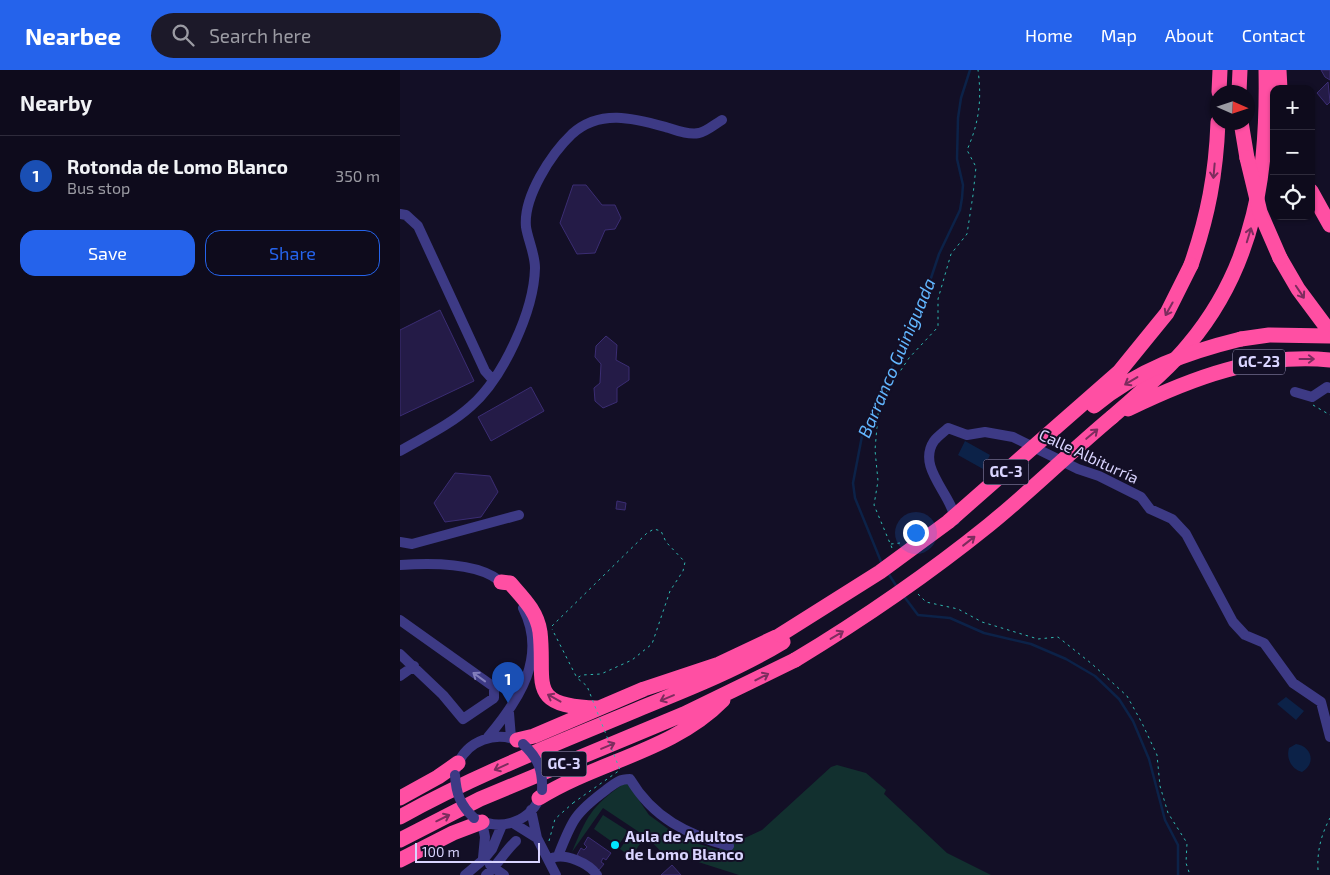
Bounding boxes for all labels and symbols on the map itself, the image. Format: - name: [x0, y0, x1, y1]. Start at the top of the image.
- north arrow: [1210, 85, 1255, 130]
- one-way arrow: [1210, 163, 1219, 179]
- one-way arrow: [1244, 227, 1254, 243]
- water label: Barranco Guiniguada: [853, 275, 940, 441]
- one-way arrow: [1296, 284, 1306, 298]
- one-way arrow: [1163, 301, 1173, 315]
- road number: GC-23: [1233, 350, 1285, 374]
- one-way arrow: [1298, 354, 1315, 364]
- one-way arrow: [1124, 376, 1138, 386]
- street label: Calle Albiturría: [1036, 424, 1142, 487]
- one-way arrow: [1085, 429, 1098, 440]
- road number: GC-3: [984, 460, 1028, 484]
- your location: [903, 520, 929, 546]
- one-way arrow: [962, 535, 975, 546]
- one-way arrow: [829, 630, 843, 640]
- pin: 1: [492, 662, 524, 703]
- one-way arrow: [473, 671, 486, 682]
- one-way arrow: [754, 672, 769, 681]
- one-way arrow: [546, 693, 561, 703]
- one-way arrow: [660, 693, 675, 703]
- one-way arrow: [600, 741, 615, 750]
- road number: GC-3: [542, 752, 586, 776]
- one-way arrow: [494, 763, 509, 773]
- one-way arrow: [435, 812, 450, 822]
- place label: Aula de Adultos de Lomo Blanco: [625, 826, 744, 863]
- marker: Aula de Adultos de Lomo Blanco: [609, 839, 621, 851]
- scale bar: [415, 840, 540, 863]

